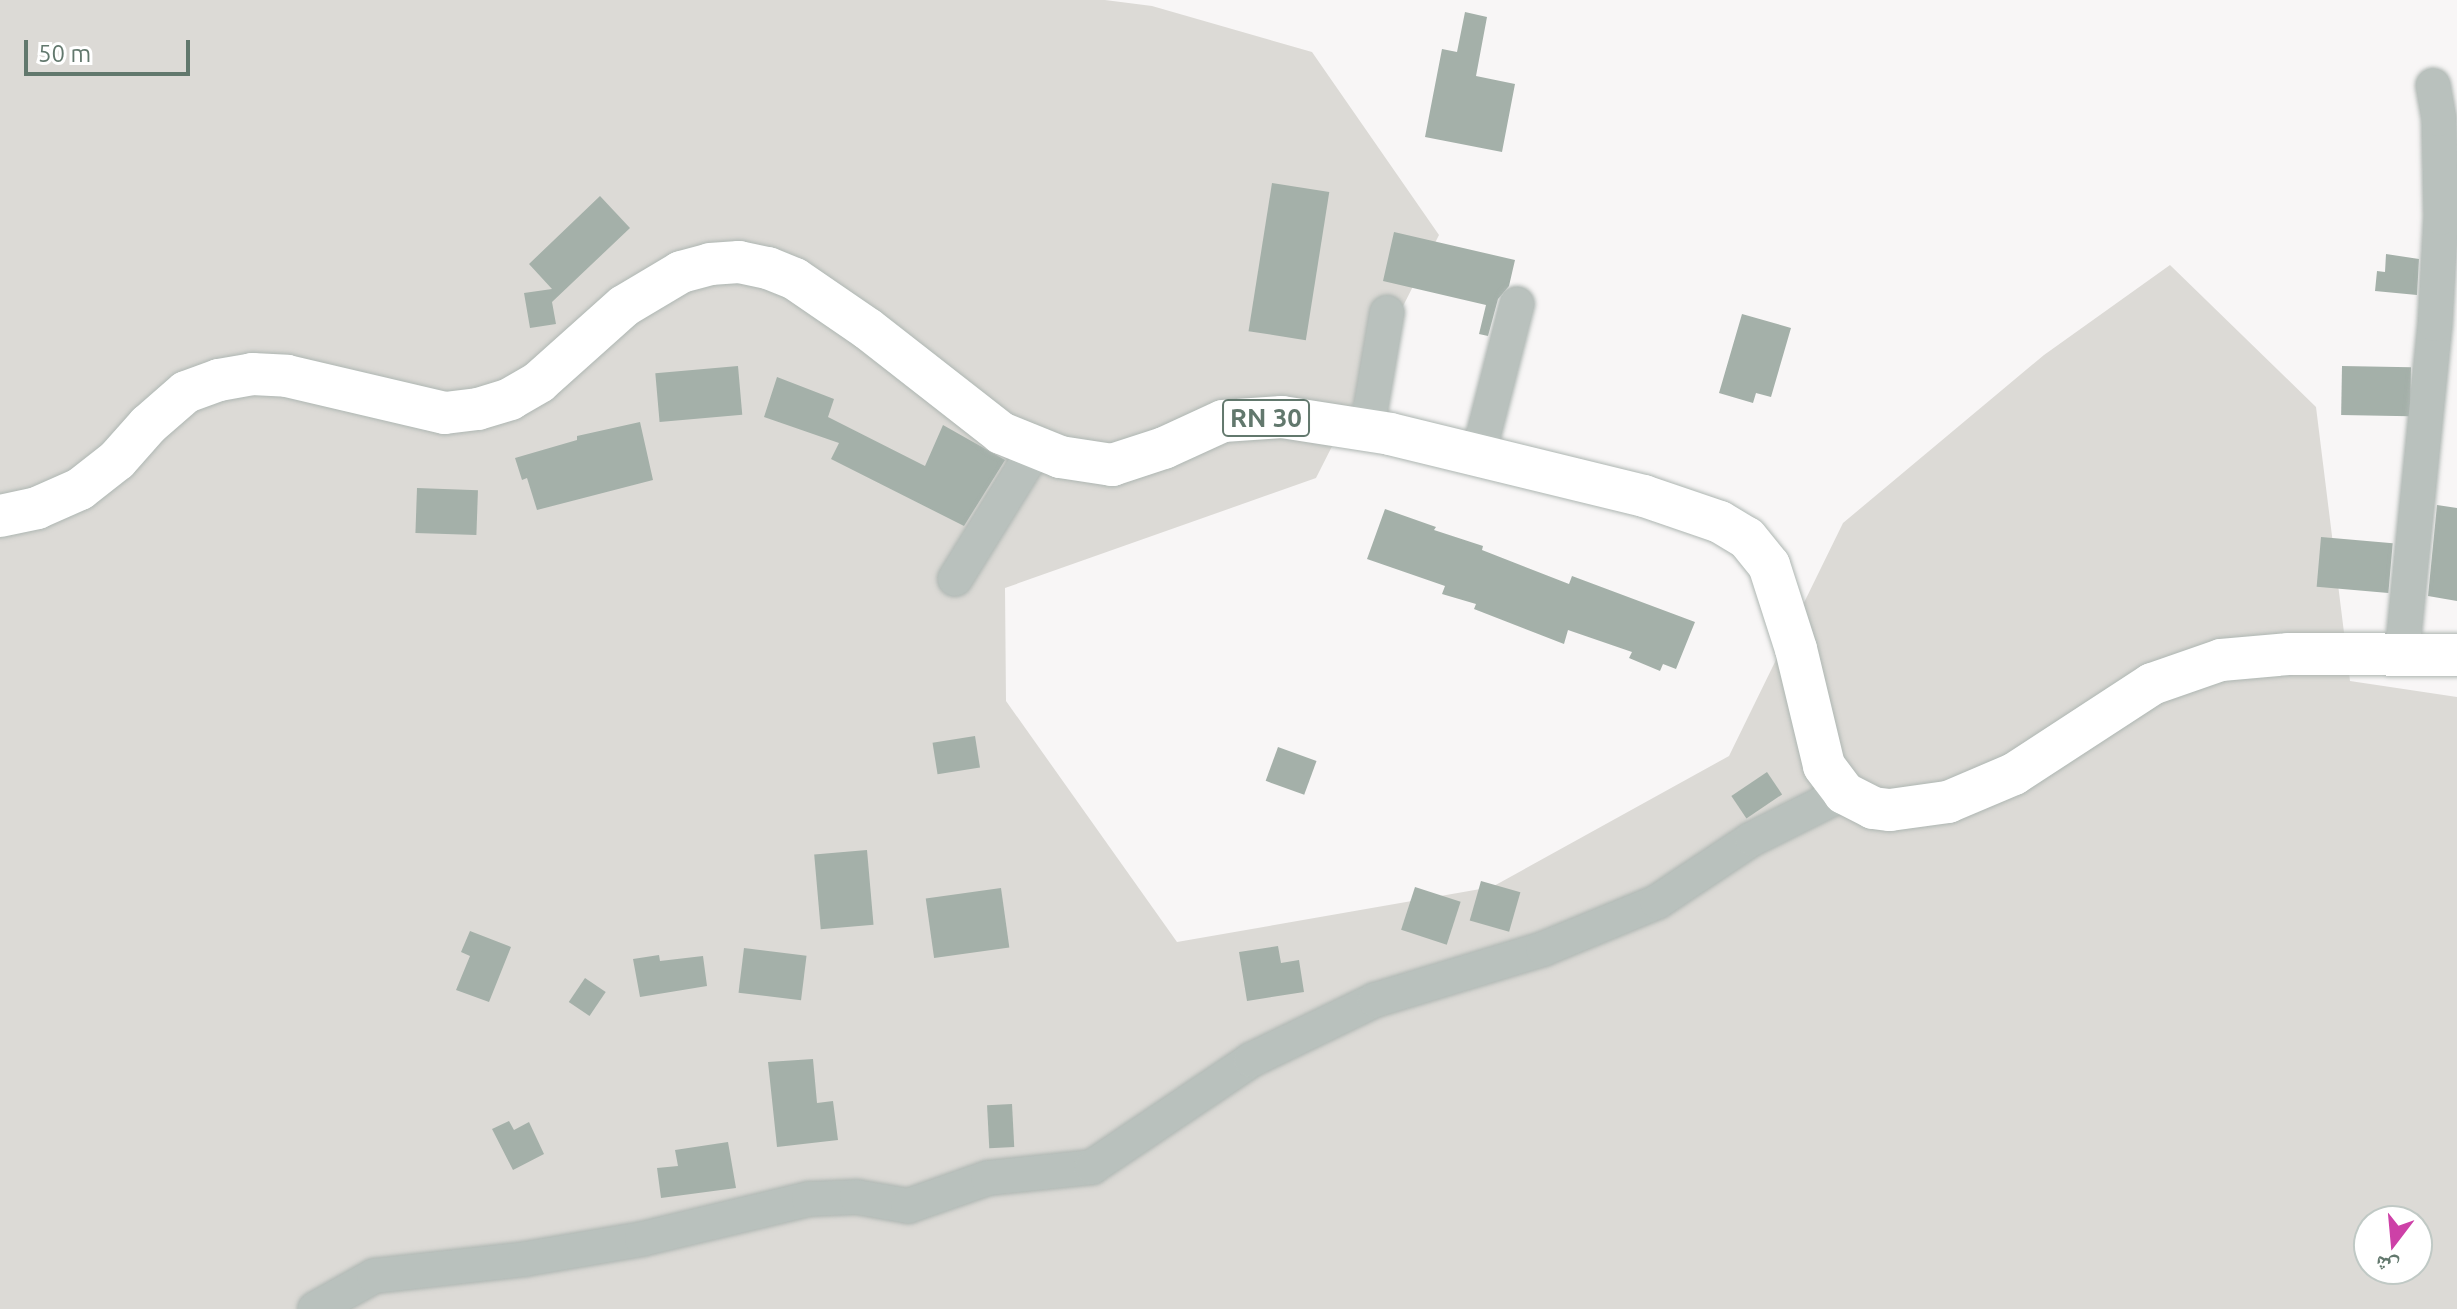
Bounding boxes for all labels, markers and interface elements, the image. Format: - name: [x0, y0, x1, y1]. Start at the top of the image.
- scale bar: [28, 24, 194, 74]
- text: 50 m: [38, 40, 91, 67]
- road number: RN 30: [1222, 396, 1310, 440]
- north arrow: [2353, 1205, 2433, 1285]
- text: ش: [2372, 1251, 2401, 1282]

